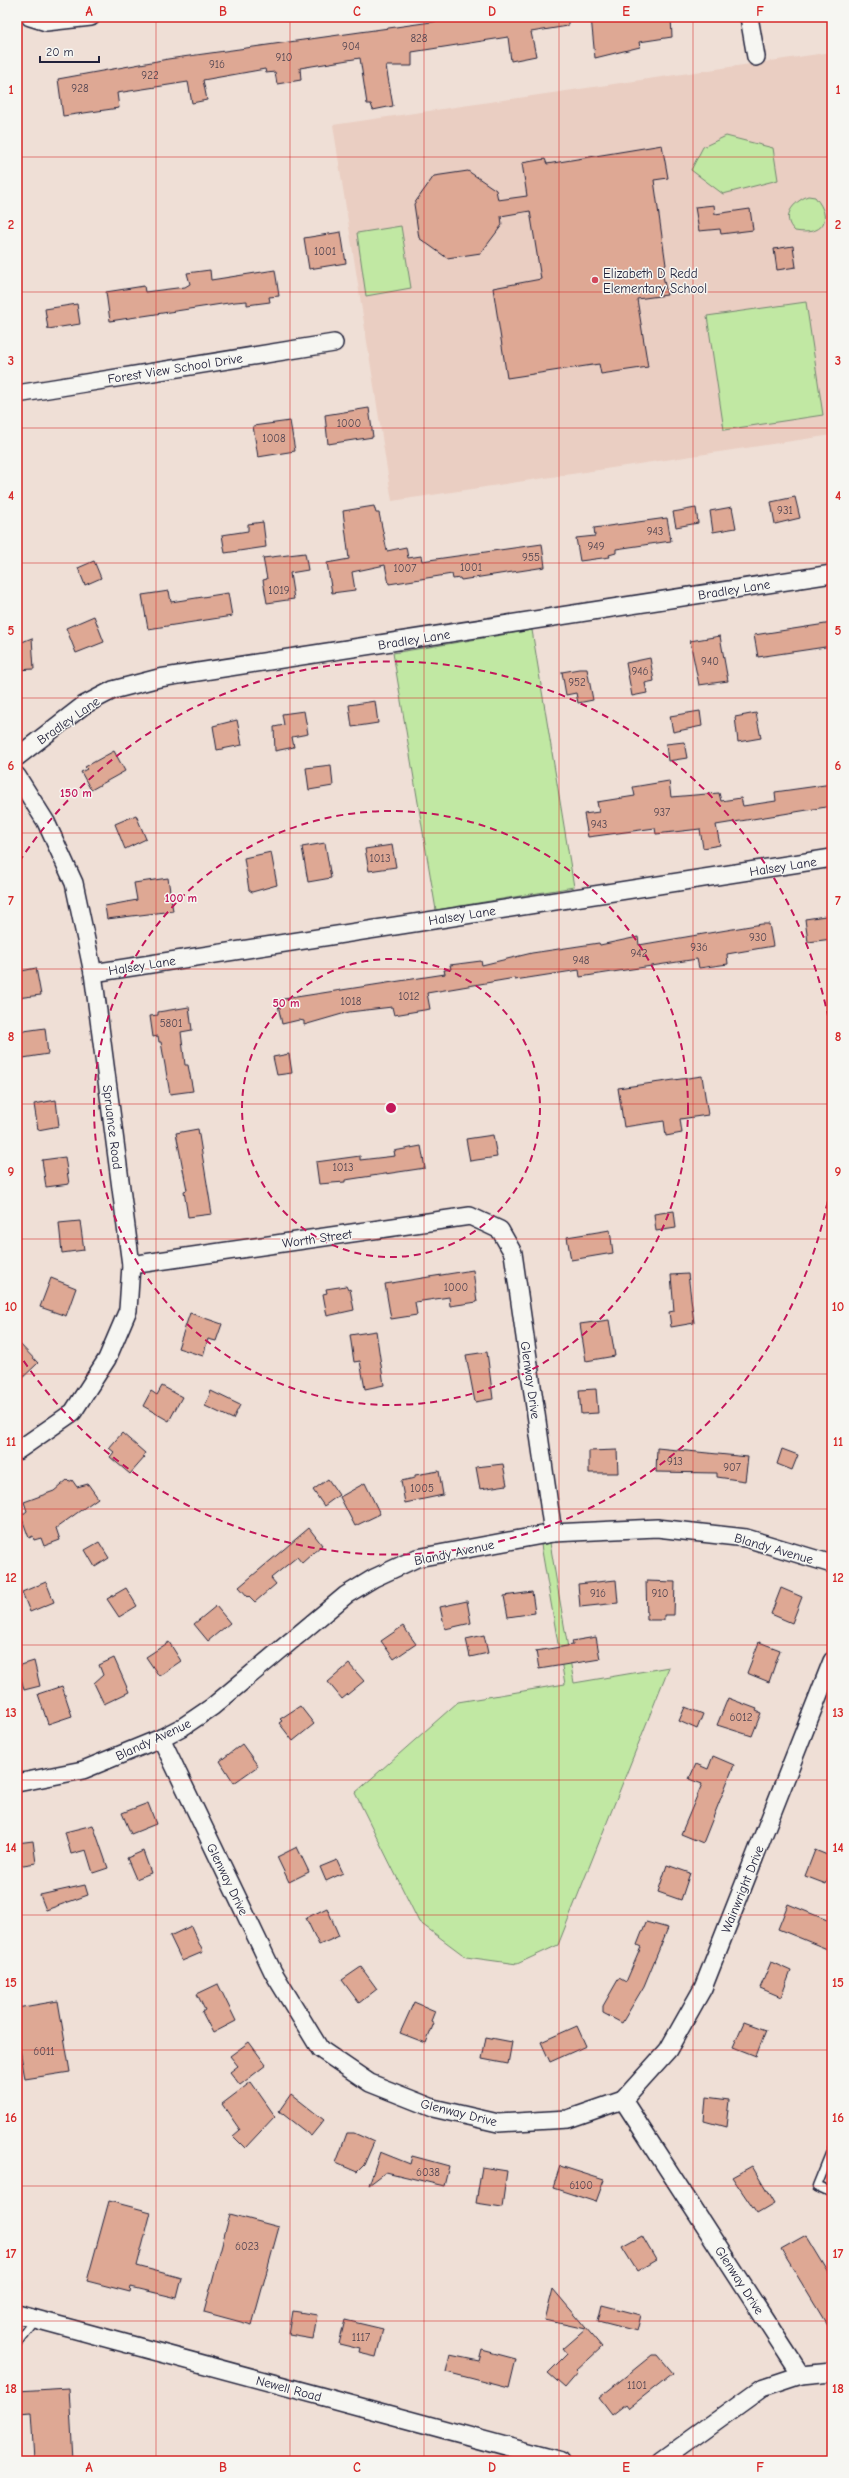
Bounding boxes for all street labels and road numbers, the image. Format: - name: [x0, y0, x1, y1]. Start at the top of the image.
- street label: Forest View School Drive: [107, 350, 244, 387]
- street label: Bradley Lane: [697, 576, 772, 603]
- street label: Bradley Lane: [377, 626, 452, 653]
- street label: Bradley Lane: [34, 693, 103, 747]
- street label: Halsey Lane: [748, 854, 818, 879]
- street label: Halsey Lane: [427, 903, 497, 928]
- street label: Halsey Lane: [107, 953, 177, 978]
- street label: Spruance Road: [100, 1084, 125, 1170]
- street label: Worth Street: [281, 1226, 354, 1251]
- street label: Glenway Drive: [518, 1340, 543, 1420]
- street label: Blandy Avenue: [733, 1530, 816, 1567]
- street label: Blandy Avenue: [413, 1537, 496, 1568]
- street label: Blandy Avenue: [113, 1715, 194, 1763]
- street label: Glenway Drive: [204, 1841, 252, 1918]
- street label: Wainwright Drive: [718, 1843, 767, 1935]
- street label: Glenway Drive: [419, 2096, 499, 2129]
- street label: Glenway Drive: [712, 2243, 767, 2318]
- street label: Newell Road: [254, 2373, 323, 2404]

